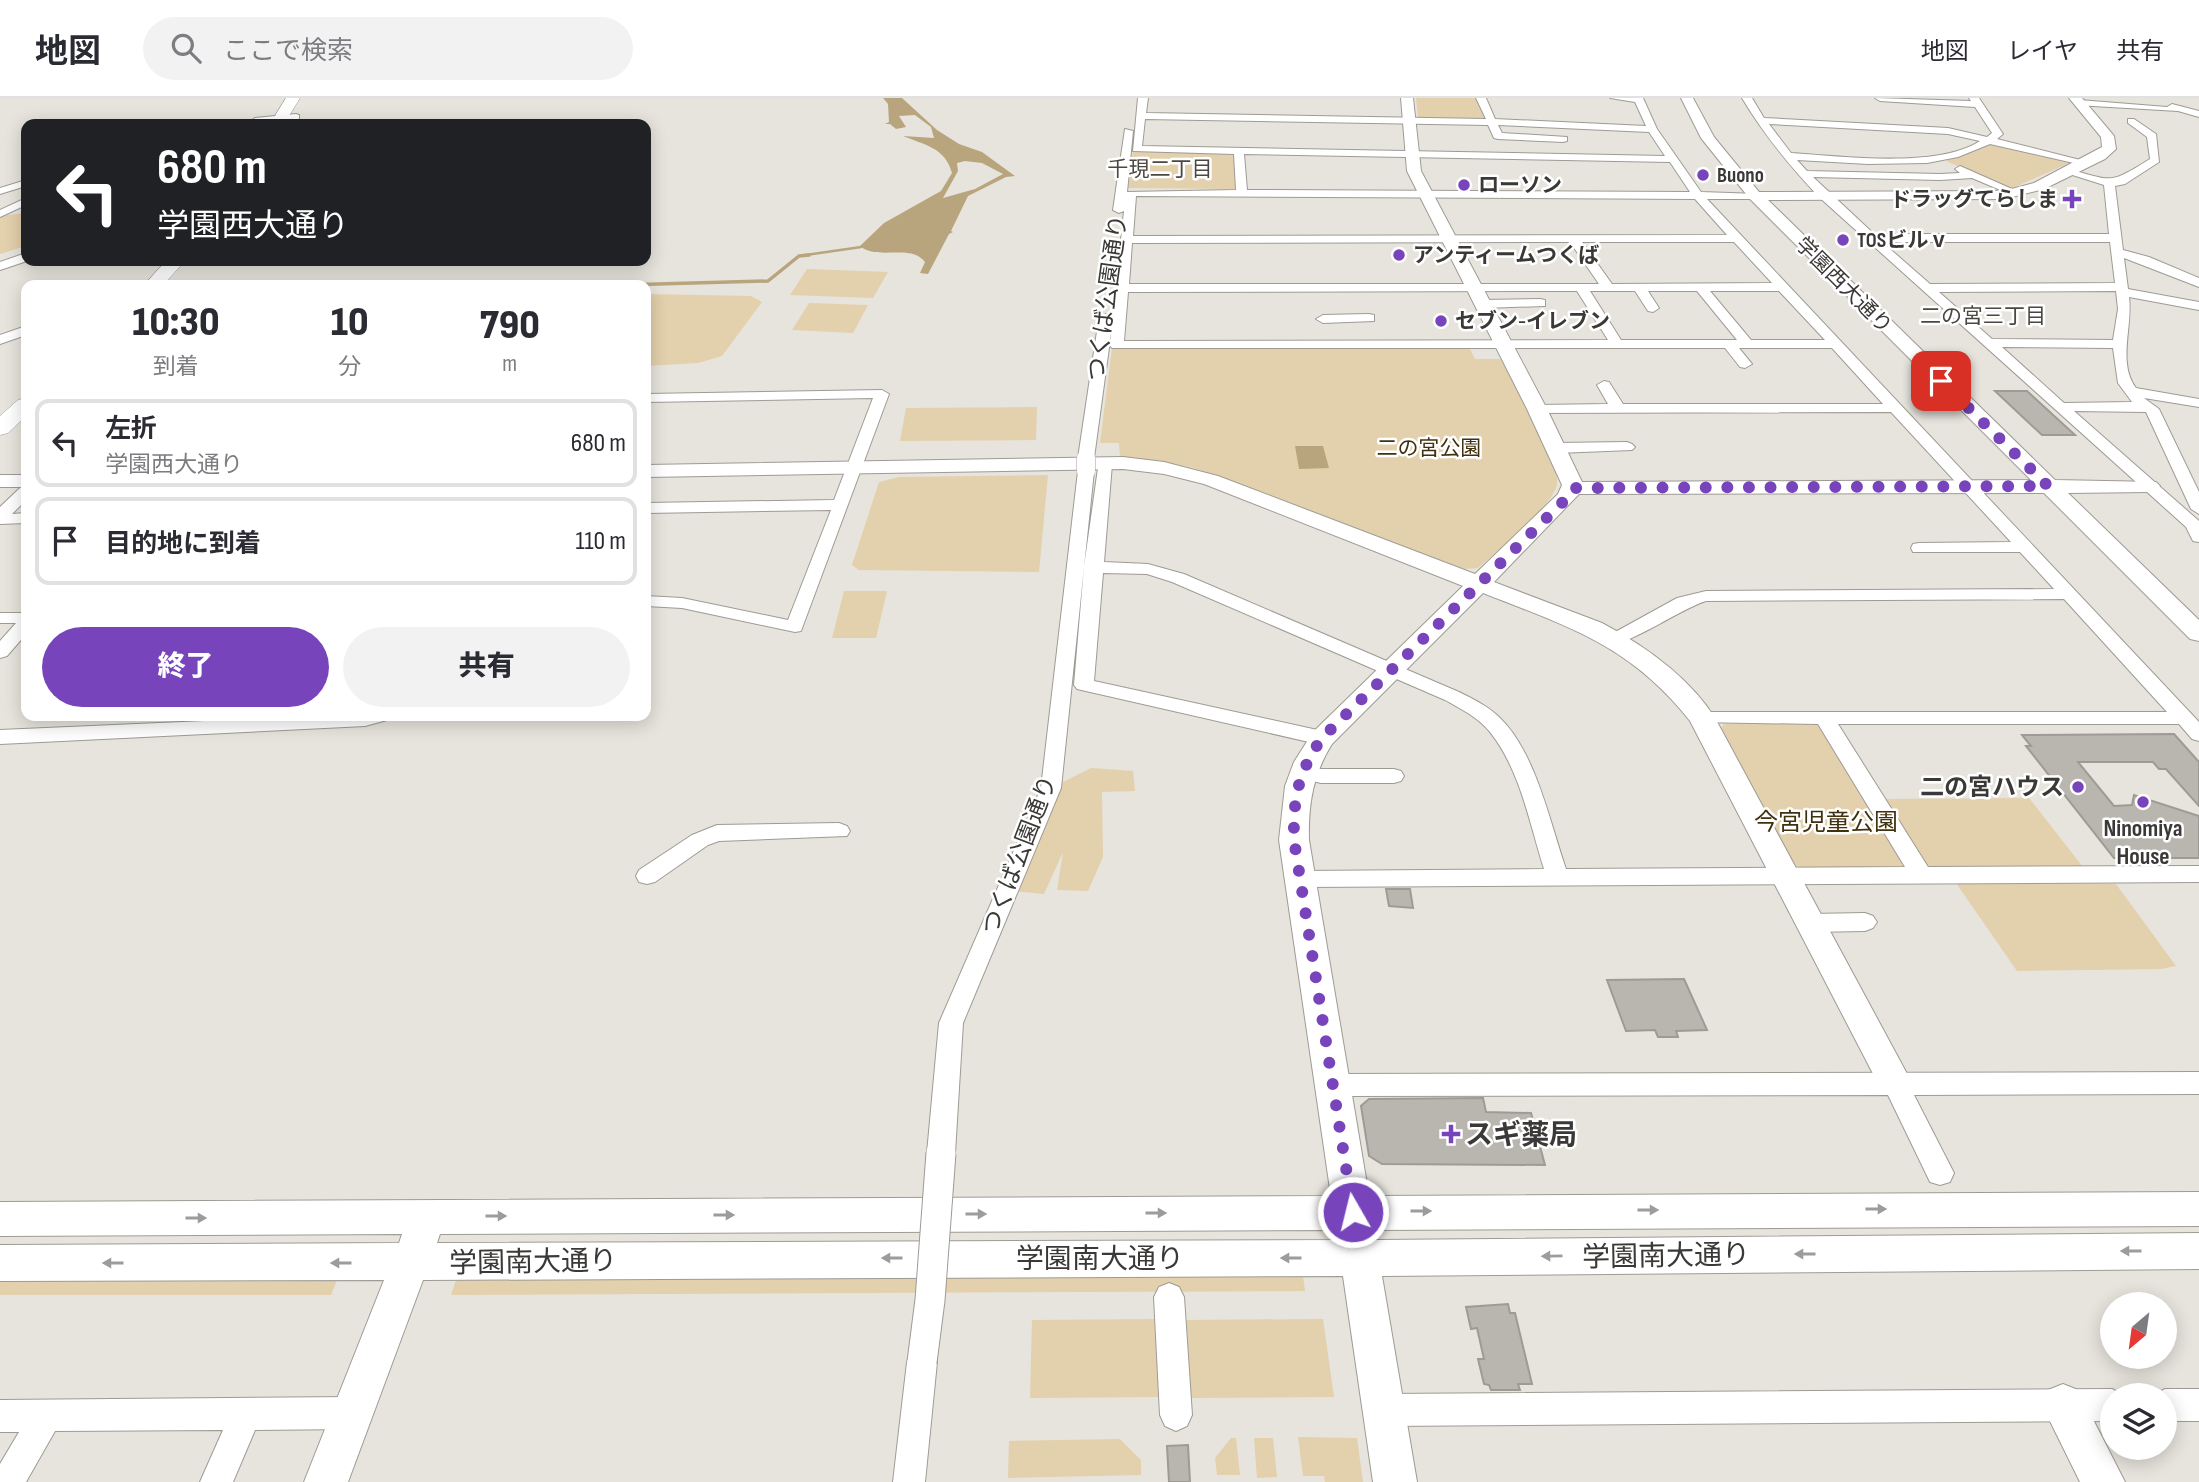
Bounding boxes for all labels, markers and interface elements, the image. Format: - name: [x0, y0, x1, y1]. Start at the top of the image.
- search box: [143, 17, 633, 80]
- icon: search: [167, 29, 205, 67]
- text: 地図: [35, 32, 101, 72]
- text: ここで検索: [223, 36, 353, 67]
- text: 地図: [1921, 37, 1969, 66]
- text: レイヤ: [2007, 37, 2078, 66]
- text: 共有: [2116, 37, 2164, 66]
- text: 680 m: [157, 139, 267, 198]
- icon: left: [42, 147, 133, 238]
- district label: 千現二丁目: [1108, 157, 1213, 182]
- place label: Buono: [1717, 163, 1764, 188]
- marker: Buono: [1695, 167, 1711, 183]
- place label: ローソン: [1478, 173, 1562, 198]
- marker: ローソン: [1456, 177, 1472, 193]
- place label: ドラッグてらしま: [1890, 187, 2058, 212]
- marker: ドラッグてらしま: [2064, 191, 2080, 207]
- text: 学園西大通り: [157, 207, 349, 246]
- street label: つくば公園通り: [1081, 213, 1134, 383]
- place label: TOSビルⅴ: [1857, 228, 1949, 253]
- street label: 学園西大通り: [1790, 232, 1897, 339]
- marker: TOSビルⅴ: [1835, 232, 1851, 248]
- place label: アンティームつくば: [1413, 243, 1599, 268]
- marker: アンティームつくば: [1391, 247, 1407, 263]
- text: 10:30: [132, 297, 219, 348]
- text: 10: [331, 297, 368, 348]
- text: 790: [480, 300, 540, 351]
- district label: 二の宮三丁目: [1920, 304, 2046, 329]
- place label: セブン-イレブン: [1455, 309, 1610, 334]
- marker: セブン-イレブン: [1433, 313, 1449, 329]
- text: m: [502, 350, 517, 378]
- pin: [1911, 351, 1971, 411]
- text: 到着: [153, 353, 199, 381]
- text: 分: [338, 353, 361, 381]
- icon: arrive: [1922, 362, 1960, 400]
- text: 左折: [105, 414, 157, 445]
- icon: left: [46, 424, 84, 462]
- text: 680 m: [571, 428, 626, 459]
- park label: 二の宮公園: [1377, 436, 1482, 461]
- text: 学園西大通り: [105, 451, 243, 479]
- icon: arrive: [46, 522, 84, 560]
- text: 110 m: [575, 526, 626, 557]
- text: 目的地に到着: [105, 529, 261, 560]
- button: 終了: [42, 627, 329, 707]
- button: 共有: [343, 627, 630, 707]
- street label: つくば公園通り: [976, 772, 1063, 939]
- place label: 二の宮ハウス: [1920, 773, 2064, 802]
- marker: 二の宮ハウス: [2070, 779, 2086, 795]
- marker: Ninomiya House: [2135, 794, 2151, 810]
- park label: 今宮児童公園: [1754, 808, 1898, 837]
- place label: Ninomiya House: [2103, 814, 2183, 871]
- place label: スギ薬局: [1465, 1119, 1577, 1152]
- marker: スギ薬局: [1443, 1126, 1459, 1142]
- position arrow: [1316, 1175, 1390, 1249]
- one-way arrow: [1865, 1203, 1887, 1215]
- one-way arrow: [1638, 1204, 1660, 1216]
- one-way arrow: [1410, 1205, 1432, 1217]
- one-way arrow: [1145, 1207, 1167, 1219]
- one-way arrow: [965, 1208, 987, 1220]
- one-way arrow: [713, 1209, 735, 1221]
- one-way arrow: [485, 1210, 507, 1222]
- one-way arrow: [186, 1212, 208, 1224]
- street label: 学園南大通り: [1582, 1239, 1750, 1274]
- street label: 学園南大通り: [1016, 1243, 1184, 1276]
- street label: 学園南大通り: [449, 1245, 617, 1280]
- one-way arrow: [2120, 1245, 2142, 1257]
- one-way arrow: [1794, 1248, 1816, 1260]
- one-way arrow: [1541, 1250, 1563, 1262]
- one-way arrow: [881, 1252, 903, 1264]
- one-way arrow: [1280, 1252, 1302, 1264]
- one-way arrow: [102, 1257, 124, 1269]
- one-way arrow: [330, 1257, 352, 1269]
- north arrow: [2100, 1292, 2177, 1368]
- map controls: [2100, 1292, 2177, 1460]
- button: layers: [2100, 1383, 2177, 1460]

